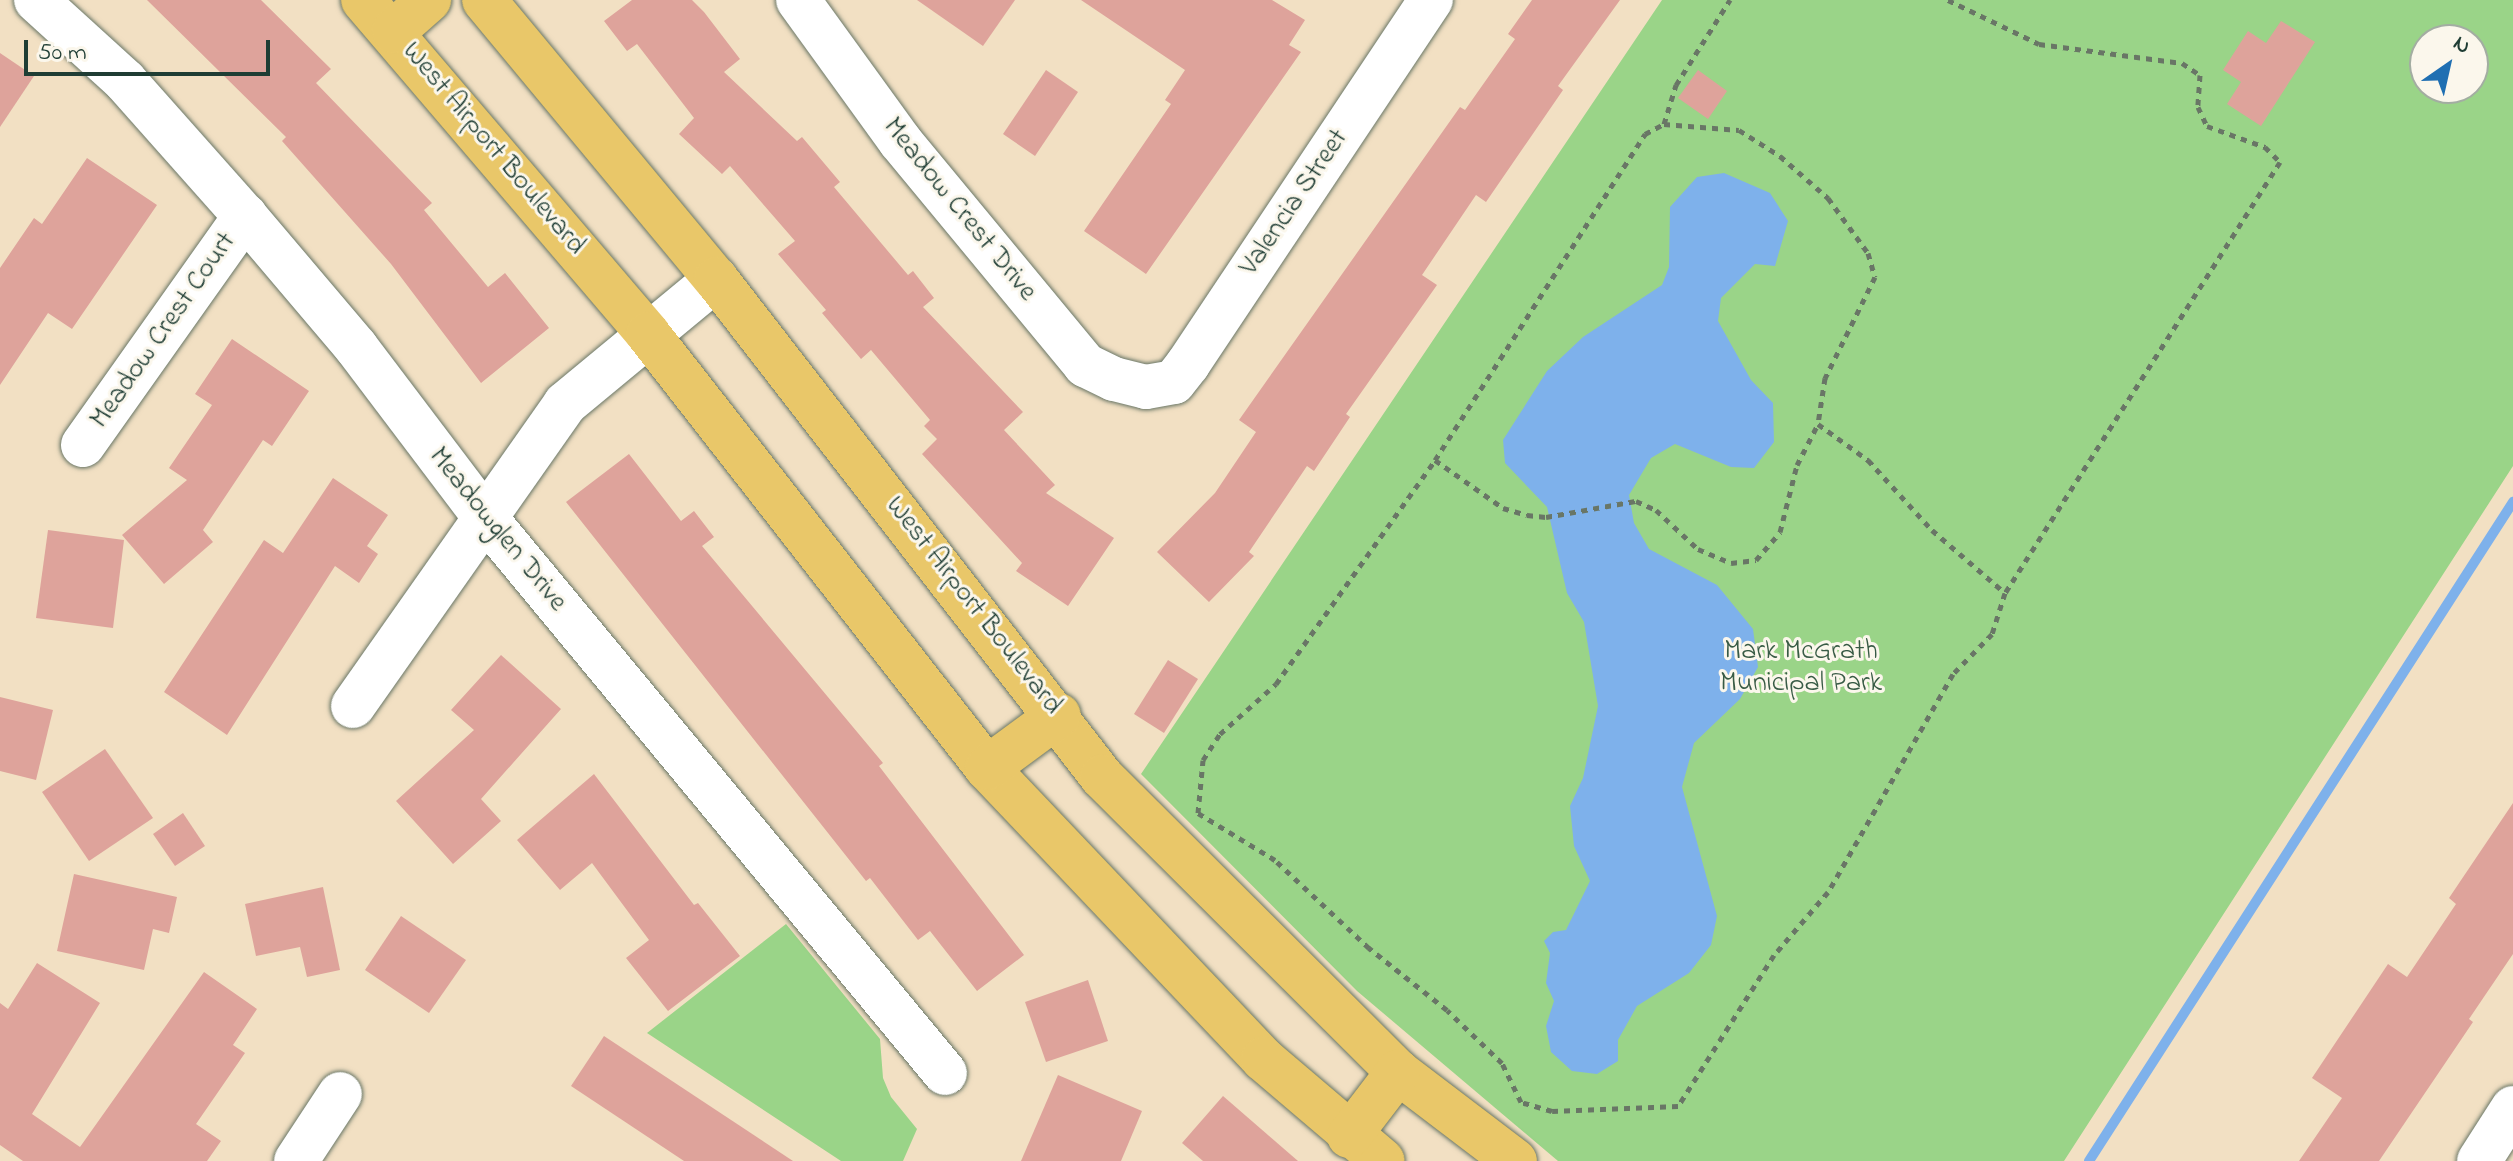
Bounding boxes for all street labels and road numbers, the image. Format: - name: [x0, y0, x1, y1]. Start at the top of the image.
- street label: West Airport Boulevard: [394, 36, 592, 262]
- street label: Meadow Crest Drive: [875, 112, 1043, 308]
- street label: Valencia Street: [1234, 123, 1356, 283]
- street label: Meadow Crest Court: [84, 227, 244, 435]
- street label: Meadowglen Drive: [421, 441, 573, 619]
- street label: West Airport Boulevard: [877, 490, 1069, 722]

